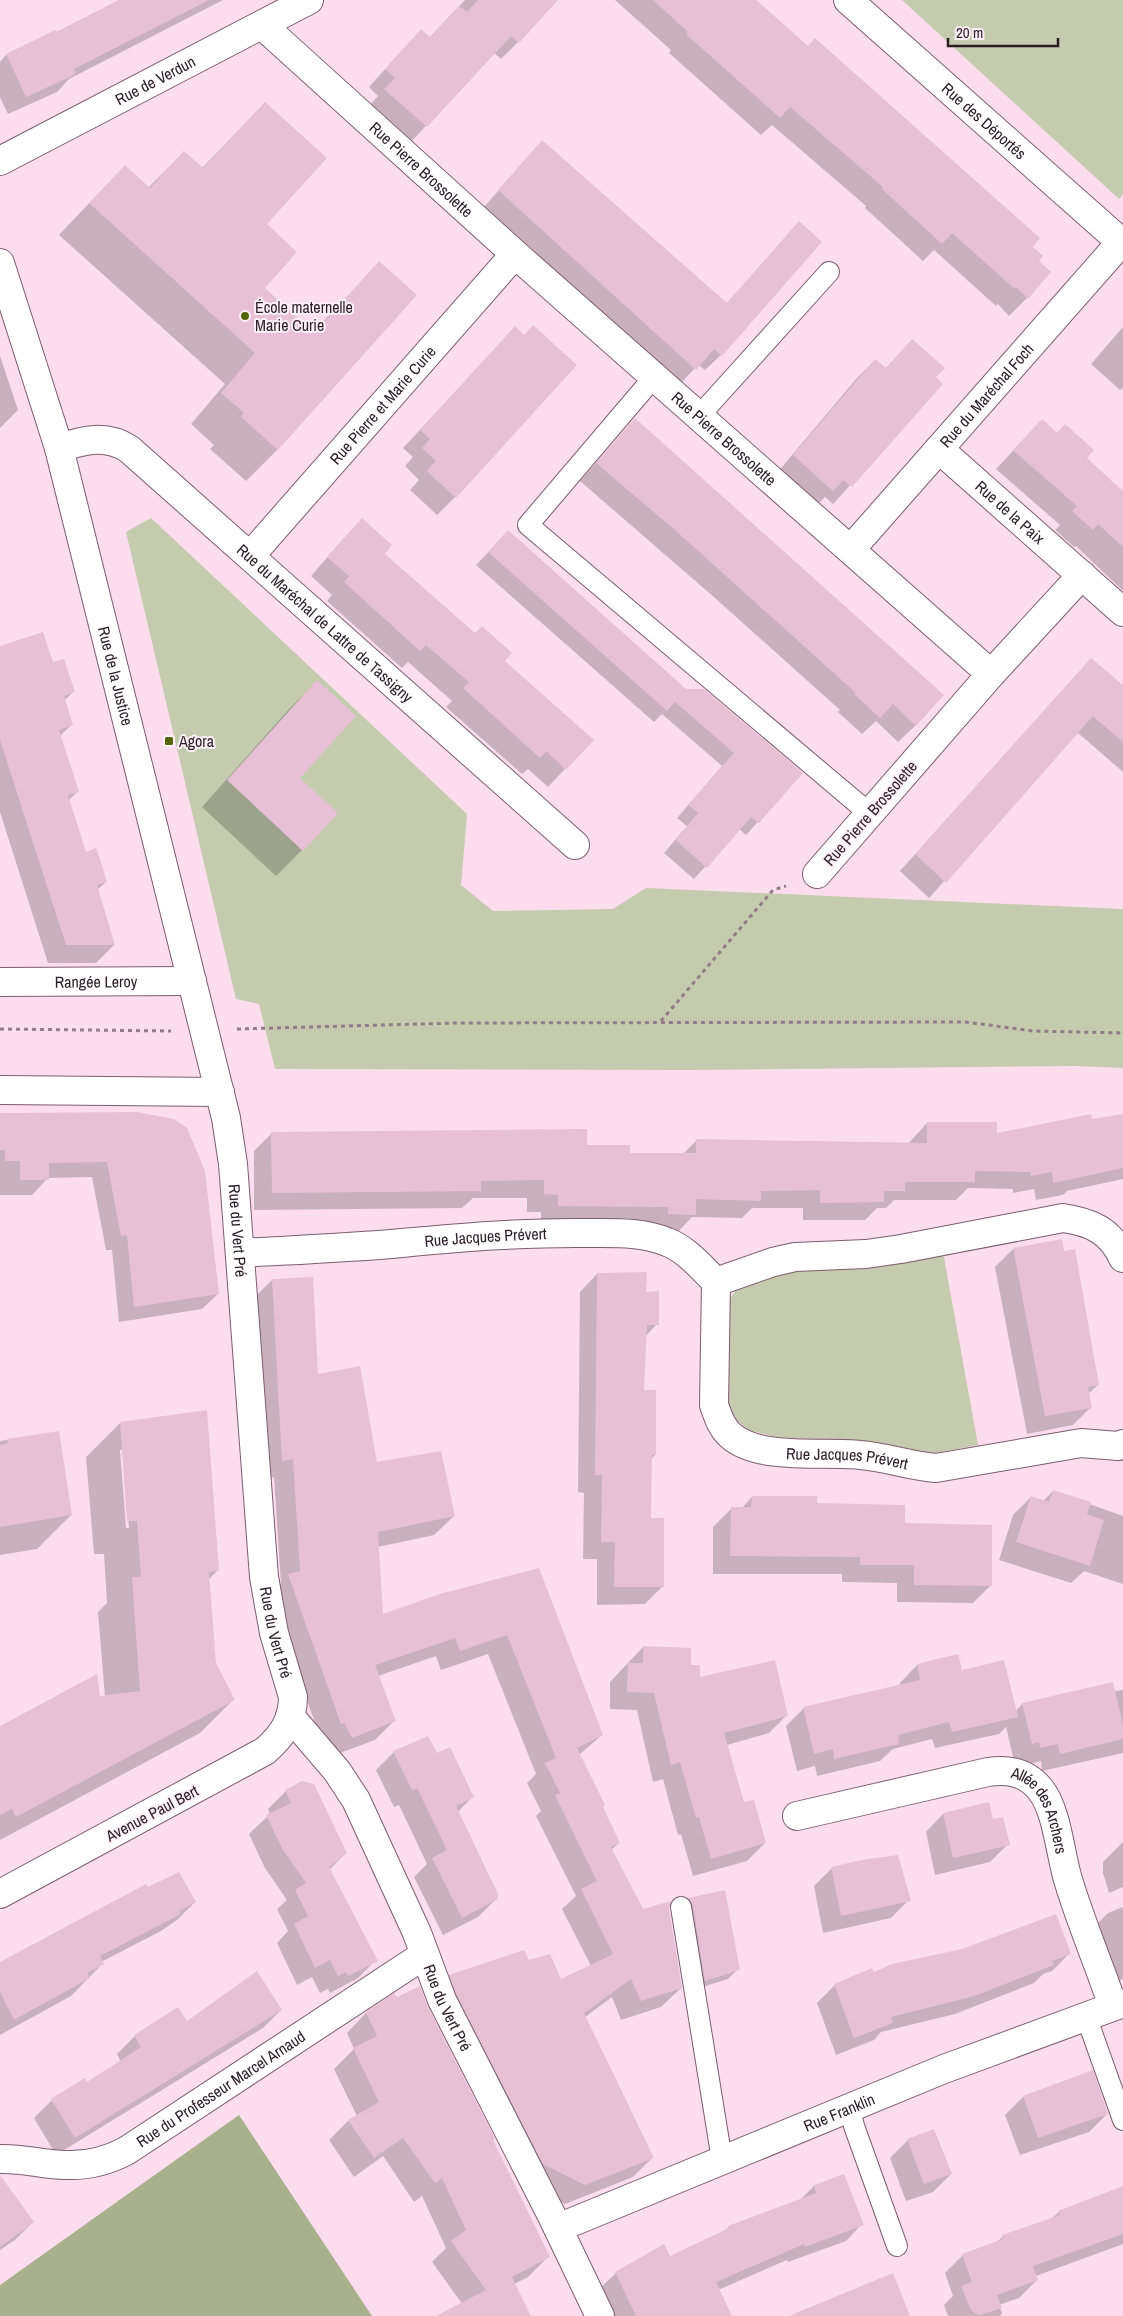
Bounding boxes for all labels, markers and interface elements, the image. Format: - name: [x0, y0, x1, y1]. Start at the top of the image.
- scale bar: [948, 15, 1058, 47]
- text: 20 m: [956, 22, 983, 43]
- street label: Rue de Verdun: [111, 50, 199, 110]
- street label: Rue des Déportés: [937, 77, 1031, 164]
- street label: Rue Pierre Brossolette: [365, 117, 478, 222]
- place label: École maternelle Marie Curie: [255, 296, 353, 336]
- marker: École maternelle Marie Curie: [239, 310, 251, 322]
- street label: Rue du Maréchal Foch: [935, 338, 1038, 452]
- street label: Rue Pierre et Marie Curie: [324, 341, 441, 469]
- street label: Rue Pierre Brossolette: [667, 386, 781, 491]
- street label: Rue de la Paix: [971, 475, 1050, 549]
- street label: Rue du Maréchal de Lattre de Tassigny: [232, 539, 418, 708]
- street label: Rue de la Justice: [93, 624, 139, 728]
- place label: Agora: [178, 730, 215, 752]
- marker: Agora: [163, 735, 175, 747]
- street label: Rue Pierre Brossolette: [818, 756, 922, 870]
- street label: Rangée Leroy: [55, 970, 138, 993]
- street label: Rue du Vert Pré: [224, 1183, 252, 1278]
- street label: Rue Jacques Prévert: [423, 1222, 547, 1252]
- street label: Rue Jacques Prévert: [785, 1442, 910, 1474]
- street label: Rue du Vert Pré: [255, 1585, 298, 1681]
- street label: Allée des Archers: [1008, 1761, 1073, 1856]
- street label: Avenue Paul Bert: [101, 1779, 202, 1847]
- street label: Rue du Vert Pré: [419, 1961, 477, 2055]
- street label: Rue du Professeur Marcel Arnaud: [132, 2025, 309, 2152]
- street label: Rue Franklin: [800, 2088, 878, 2137]

